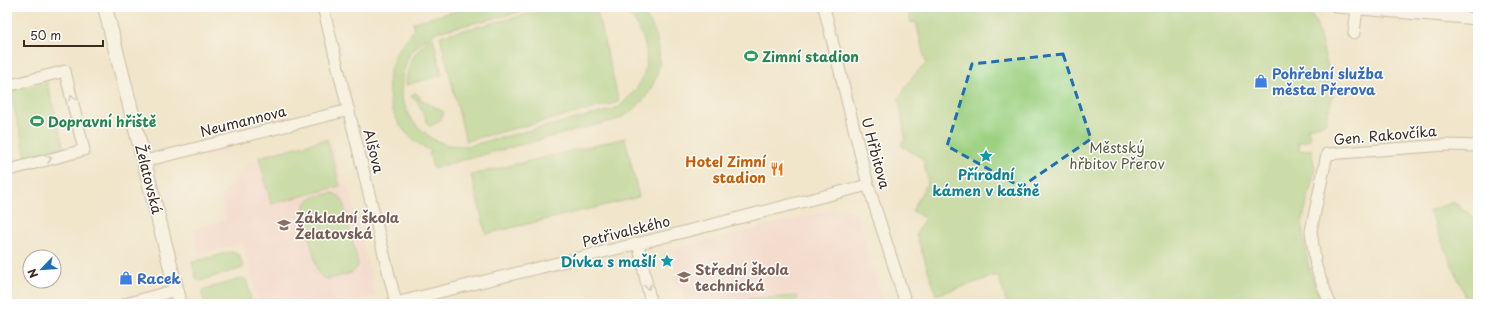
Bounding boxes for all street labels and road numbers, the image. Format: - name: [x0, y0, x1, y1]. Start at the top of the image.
- street label: Neumannova: [198, 100, 289, 142]
- street label: U Hřbitova: [856, 115, 896, 192]
- street label: Gen. Rakovčíka: [1333, 120, 1438, 150]
- street label: Alšova: [358, 127, 390, 176]
- street label: Želatovská: [130, 142, 168, 216]
- street label: Petřivalského: [580, 210, 672, 252]

